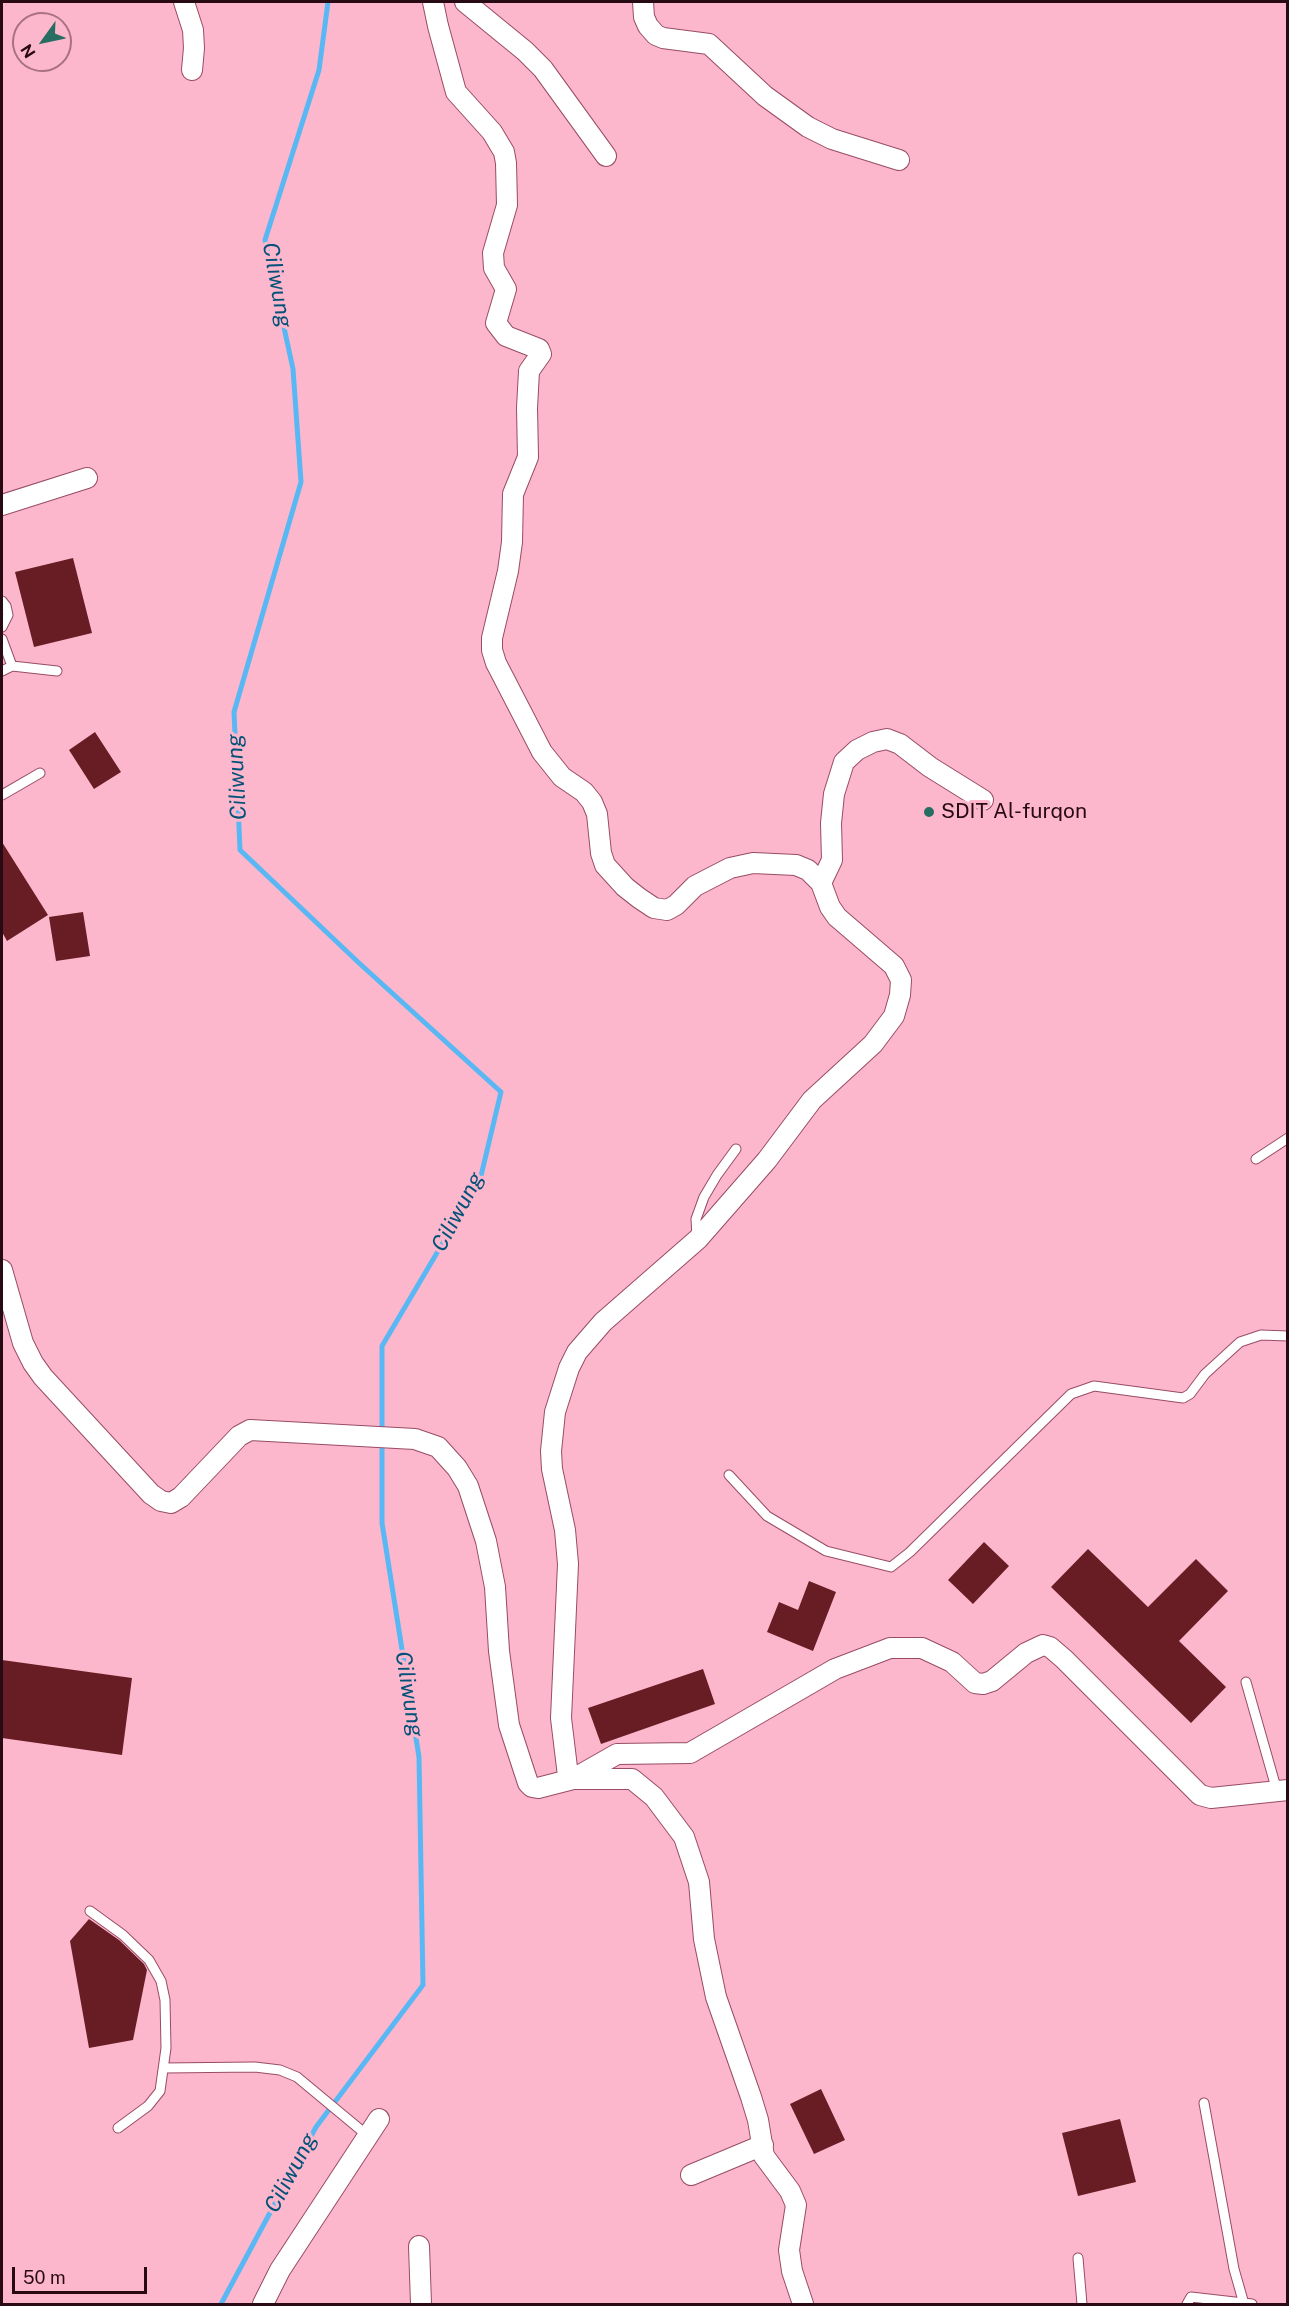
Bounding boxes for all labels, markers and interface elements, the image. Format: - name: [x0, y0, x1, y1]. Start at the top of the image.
- north arrow: [12, 12, 72, 72]
- text: N: [17, 41, 40, 61]
- water label: Ciliwung: [257, 240, 297, 330]
- water label: Ciliwung: [222, 733, 252, 821]
- place label: SDIT Al-furqon: [941, 799, 1087, 825]
- marker: SDIT Al-furqon: [922, 805, 936, 819]
- water label: Ciliwung: [426, 1168, 490, 1256]
- water label: Ciliwung: [389, 1649, 429, 1739]
- water label: Ciliwung: [259, 2129, 323, 2217]
- scale bar: [15, 2255, 150, 2293]
- text: 50 m: [23, 2267, 66, 2288]

